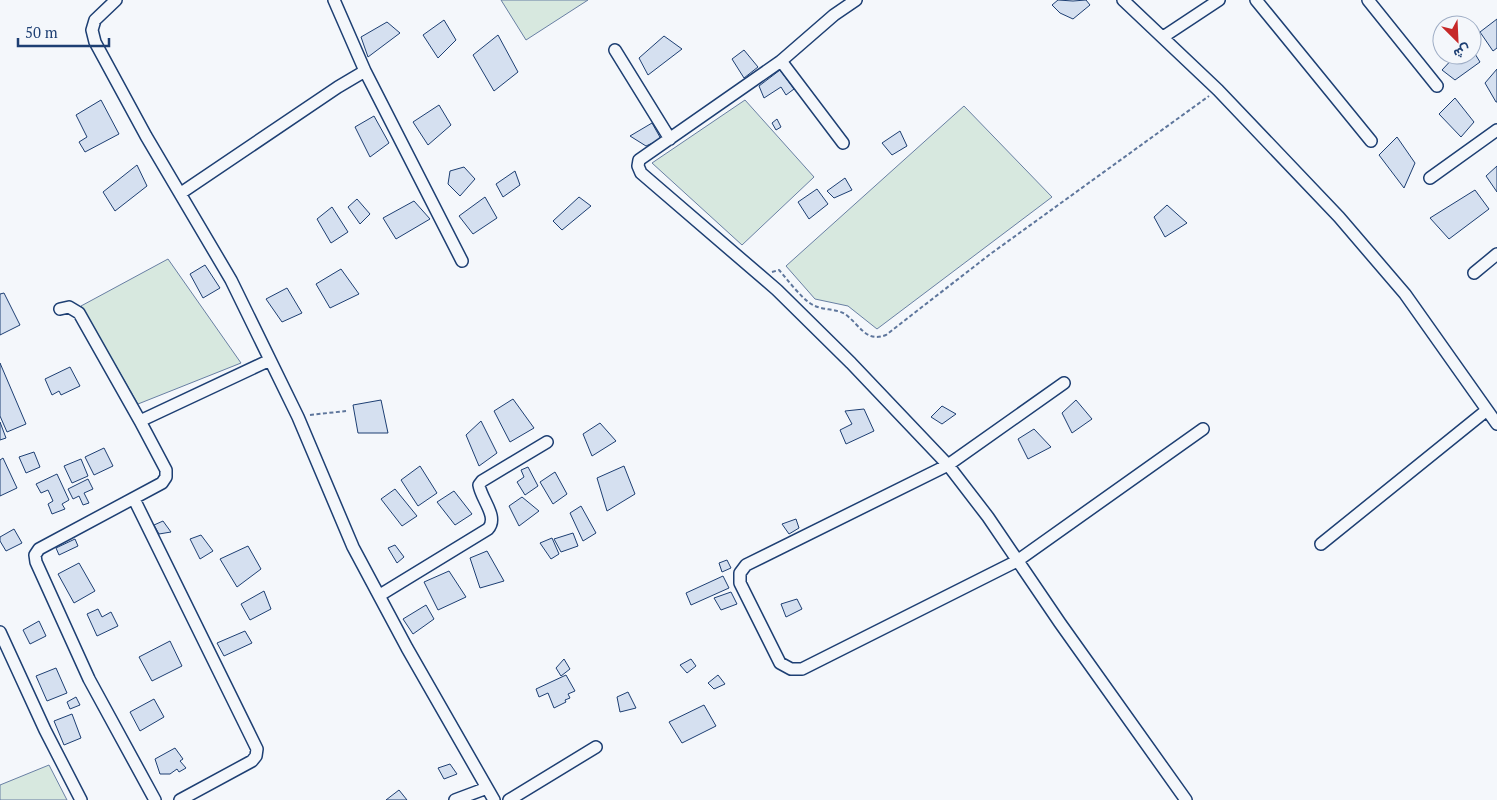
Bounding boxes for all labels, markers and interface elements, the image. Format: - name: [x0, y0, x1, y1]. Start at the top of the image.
- scale bar: [18, 15, 109, 47]
- north arrow: [1432, 15, 1482, 65]
- text: 50 m: [25, 22, 58, 42]
- text: ش: [1451, 40, 1474, 65]

